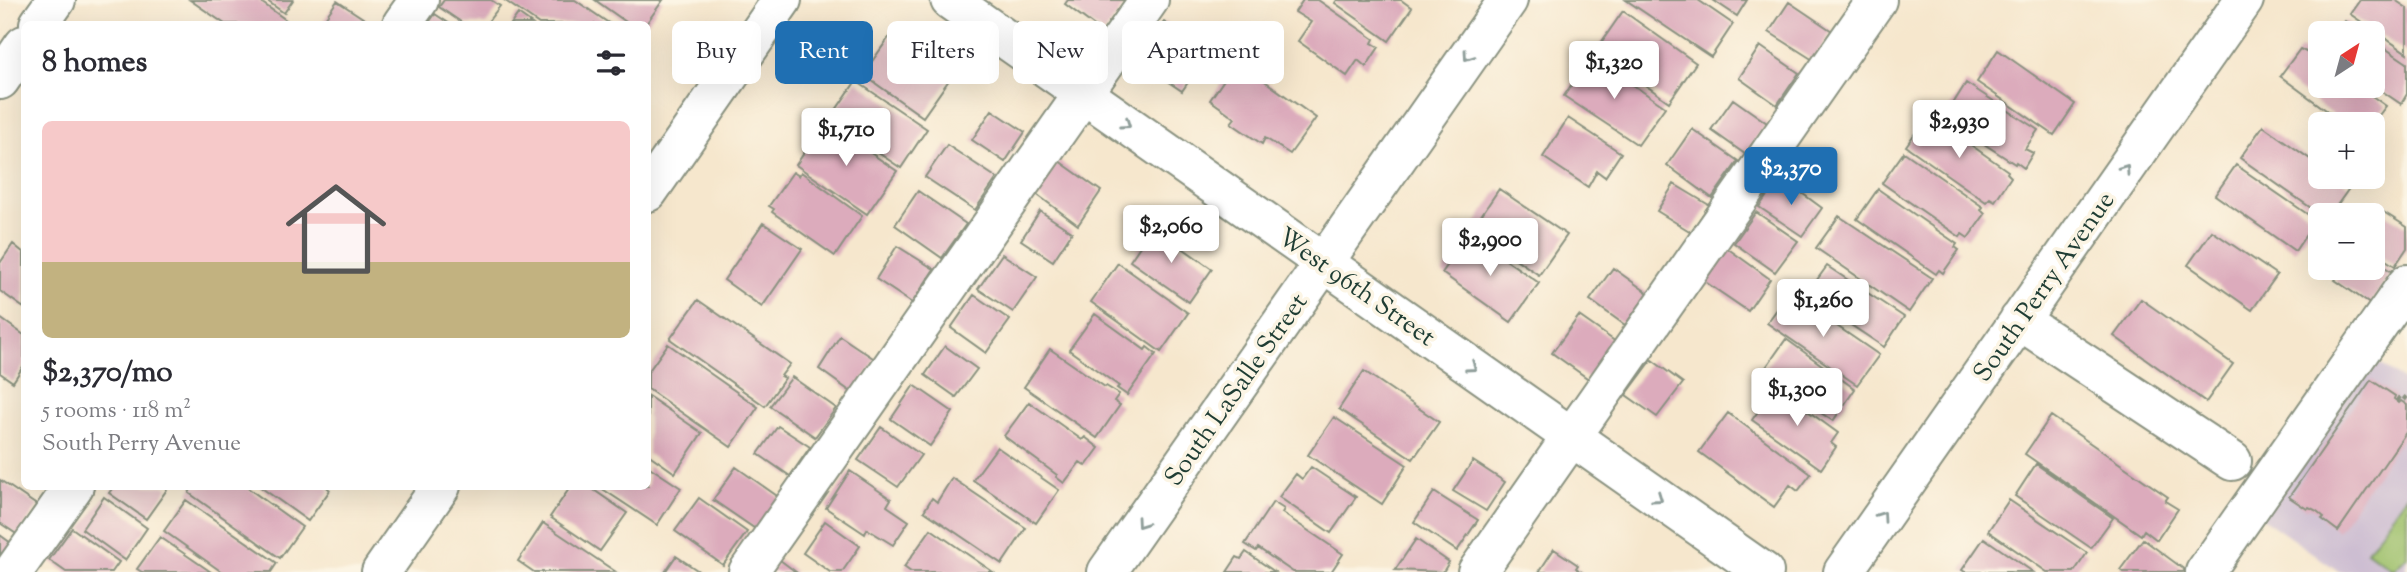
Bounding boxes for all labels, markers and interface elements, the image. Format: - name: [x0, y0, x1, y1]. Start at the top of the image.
- chip: Buy: [672, 21, 761, 84]
- chip: Rent: [775, 21, 873, 84]
- chip: Filters: [887, 21, 999, 84]
- chip: New: [1013, 21, 1108, 84]
- chip: Apartment: [1122, 21, 1284, 84]
- north arrow: [2308, 21, 2385, 98]
- map controls: [2308, 21, 2385, 280]
- text: 8 homes: [42, 42, 147, 85]
- pin: $1,320: [1557, 42, 1671, 101]
- icon: filters: [592, 44, 630, 82]
- text: $1,320: [1585, 47, 1643, 80]
- one-way arrow: [1464, 48, 1476, 61]
- pin: $2,930: [1902, 100, 2016, 160]
- text: $2,930: [1929, 106, 1989, 139]
- pin: $1,710: [789, 108, 903, 168]
- button: +: [2308, 112, 2385, 189]
- text: $1,710: [817, 114, 875, 147]
- one-way arrow: [1118, 116, 1131, 128]
- pin: $2,370: [1734, 148, 1848, 207]
- text: $2,370: [1760, 153, 1822, 186]
- one-way arrow: [2117, 164, 2129, 177]
- icon: home: [273, 166, 399, 292]
- street label: South Perry Avenue: [1965, 185, 2125, 390]
- button: −: [2308, 203, 2385, 280]
- pin: $2,060: [1114, 205, 1228, 265]
- text: $2,060: [1139, 211, 1203, 244]
- pin: $2,900: [1433, 218, 1547, 278]
- street label: West 96th Street: [1269, 220, 1442, 356]
- text: $2,900: [1458, 224, 1522, 257]
- pin: $1,260: [1766, 280, 1880, 339]
- text: $1,260: [1793, 285, 1853, 318]
- street label: South LaSalle Street: [1156, 286, 1318, 495]
- text: $2,370/mo: [42, 352, 173, 395]
- one-way arrow: [1464, 359, 1477, 371]
- pin: $1,300: [1740, 368, 1854, 428]
- text: $1,300: [1767, 374, 1827, 407]
- text: 5 rooms · 118 m²: [42, 395, 191, 428]
- text: South Perry Avenue: [42, 428, 241, 461]
- one-way arrow: [1651, 490, 1664, 503]
- one-way arrow: [1874, 511, 1886, 524]
- one-way arrow: [1137, 515, 1149, 528]

